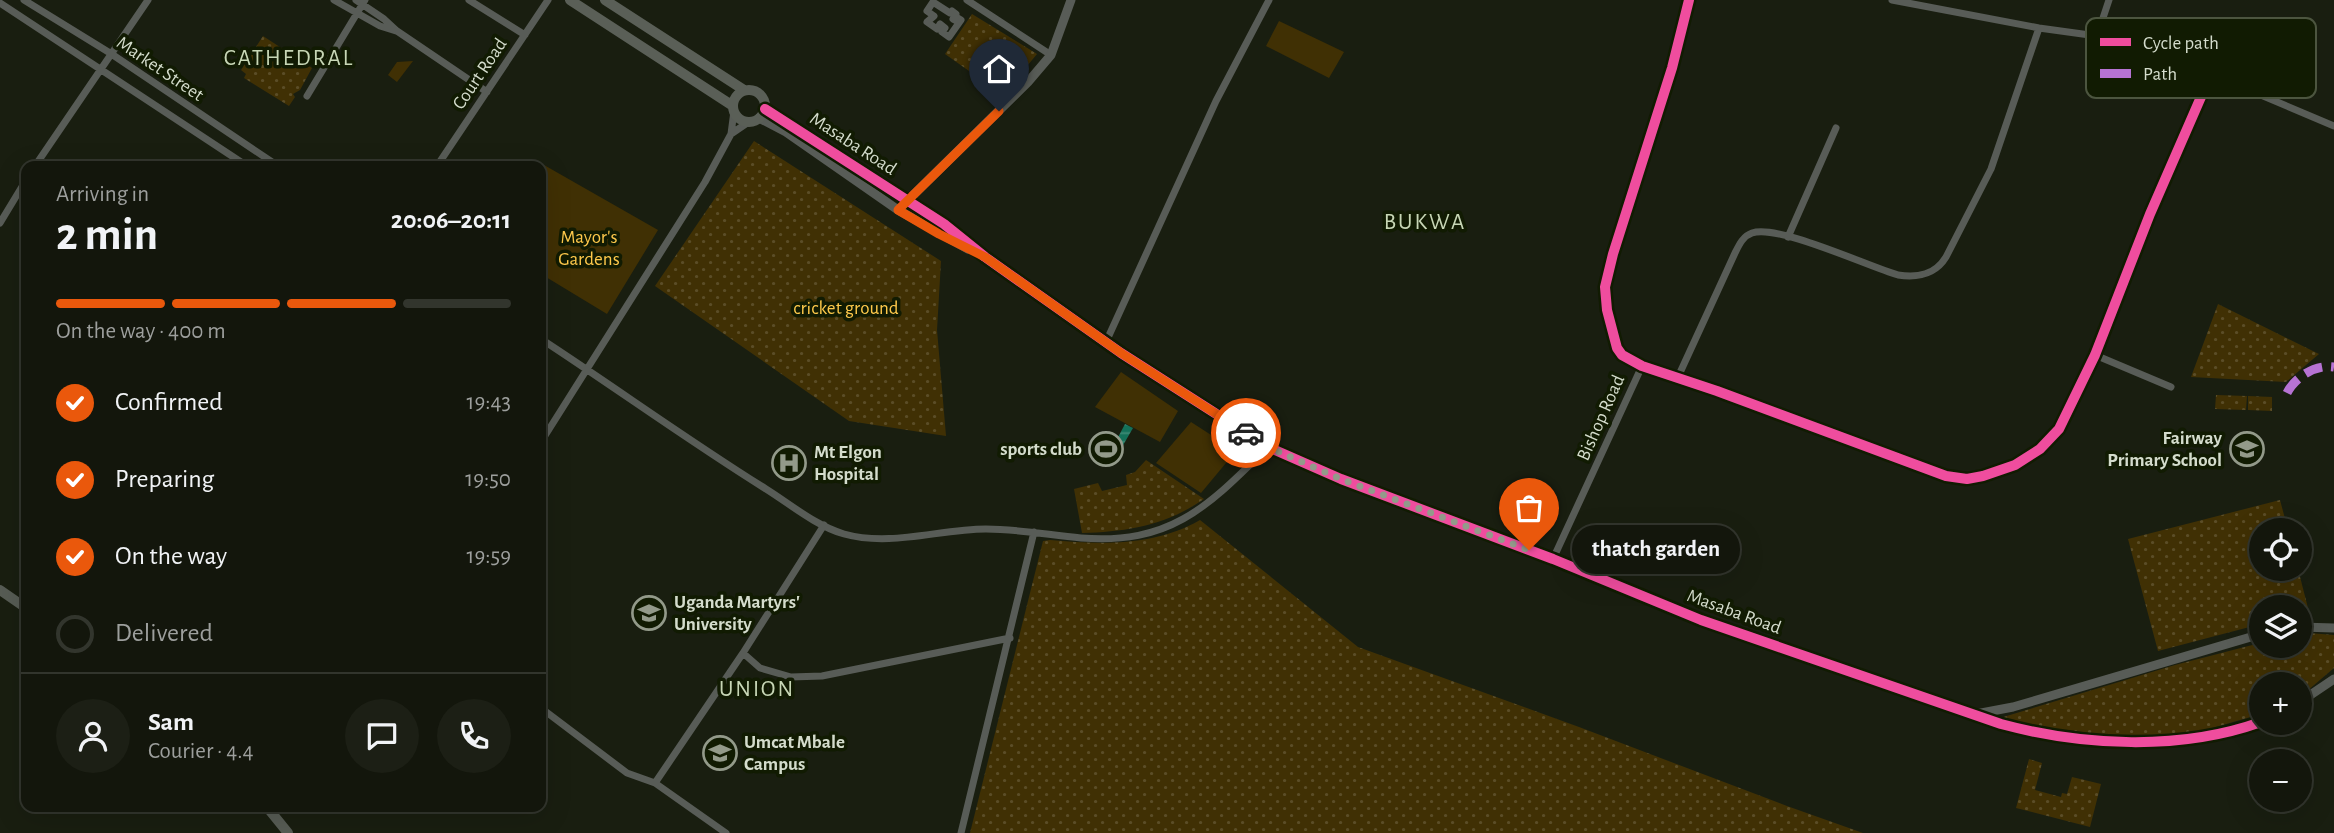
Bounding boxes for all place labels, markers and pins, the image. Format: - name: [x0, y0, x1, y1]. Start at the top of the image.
- pin: [969, 39, 1029, 111]
- place label: Fairway Primary School: [2107, 429, 2223, 470]
- sports icon: sports club: [1087, 430, 1125, 468]
- school or university icon: Fairway Primary School: [2228, 430, 2266, 468]
- place label: sports club: [1000, 440, 1082, 459]
- place label: Mt Elgon Hospital: [814, 443, 882, 484]
- hospital icon: Mt Elgon Hospital: [770, 444, 808, 482]
- pin: [1499, 478, 1559, 550]
- callout: thatch garden: [1571, 526, 1739, 574]
- place label: Uganda Martyrs' University: [674, 593, 800, 634]
- school or university icon: Uganda Martyrs' University: [630, 594, 668, 632]
- place label: Umcat Mbale Campus: [744, 733, 845, 774]
- school or university icon: Umcat Mbale Campus: [701, 734, 739, 772]

